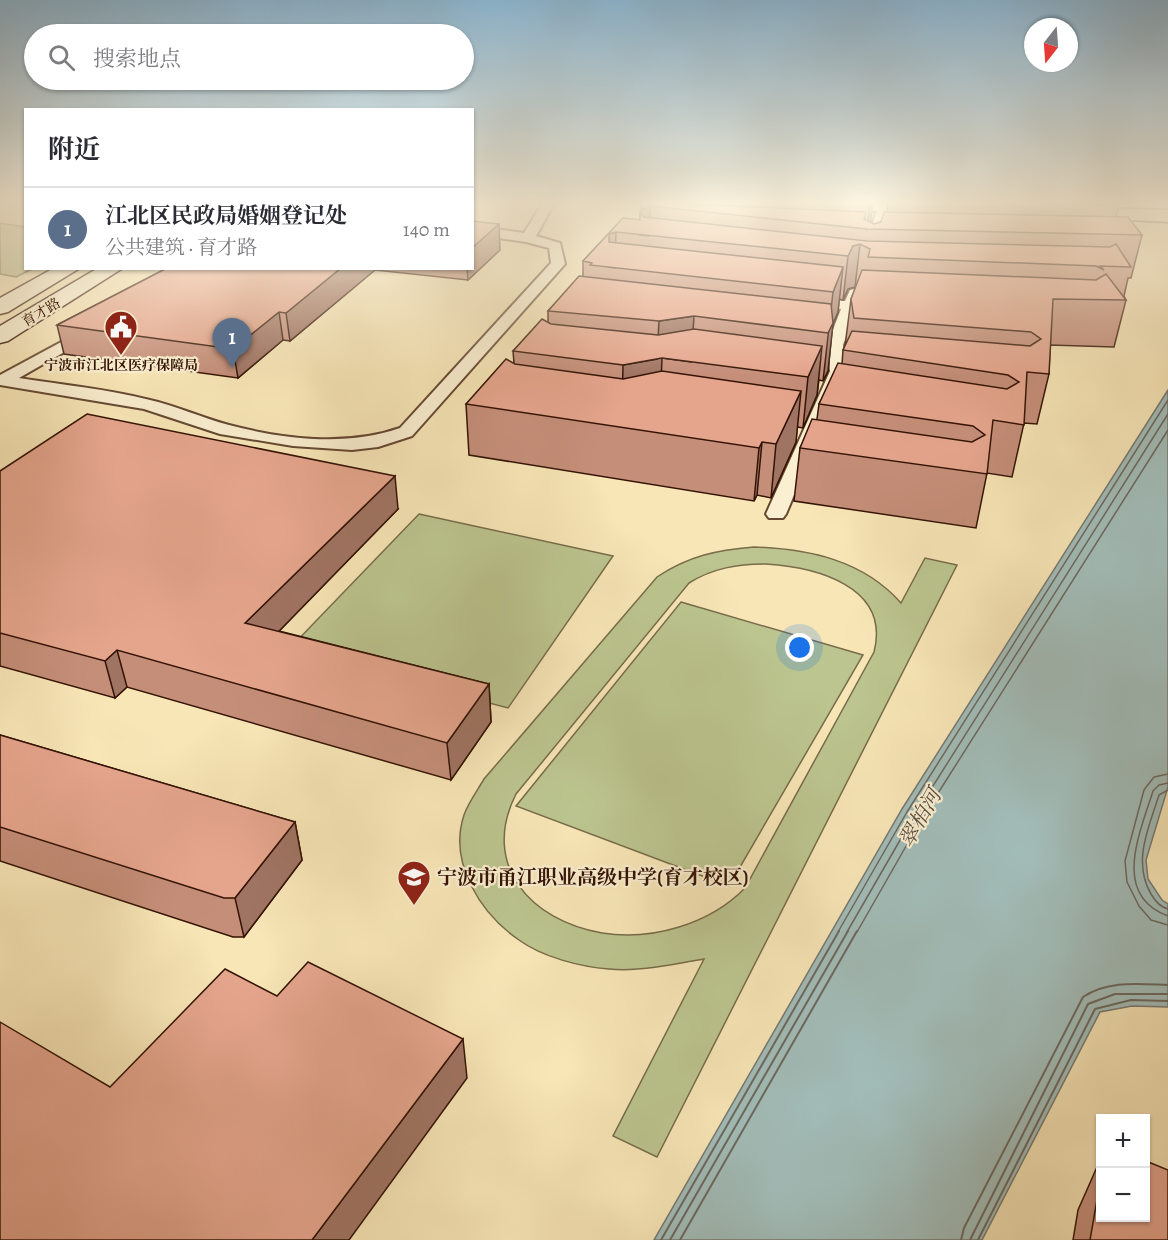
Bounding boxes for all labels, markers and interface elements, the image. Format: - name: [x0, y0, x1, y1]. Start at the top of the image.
- north arrow: [1024, 18, 1078, 72]
- search box: [24, 24, 474, 90]
- icon: search: [45, 41, 78, 74]
- text: 搜索地点: [93, 44, 181, 74]
- text: 附近: [48, 132, 100, 167]
- text: 江北区民政局婚姻登记处: [105, 201, 347, 231]
- text: 1: [64, 216, 71, 243]
- text: 140 m: [403, 216, 450, 243]
- text: 公共建筑 · 育才路: [105, 234, 257, 261]
- street label: 育才路: [18, 293, 64, 331]
- public building icon: 宁波市江北区医疗保障局: [103, 309, 139, 356]
- pin: 1: [212, 318, 252, 368]
- place label: 宁波市江北区医疗保障局: [44, 356, 198, 375]
- your location: [785, 633, 814, 662]
- water label: 翠柏河: [892, 780, 950, 852]
- school or university icon: 宁波市甬江职业高级中学(育才校区): [396, 859, 432, 906]
- place label: 宁波市甬江职业高级中学(育才校区): [437, 864, 749, 891]
- map controls: [1096, 1114, 1150, 1222]
- button: +: [1096, 1114, 1150, 1168]
- button: −: [1096, 1168, 1150, 1222]

